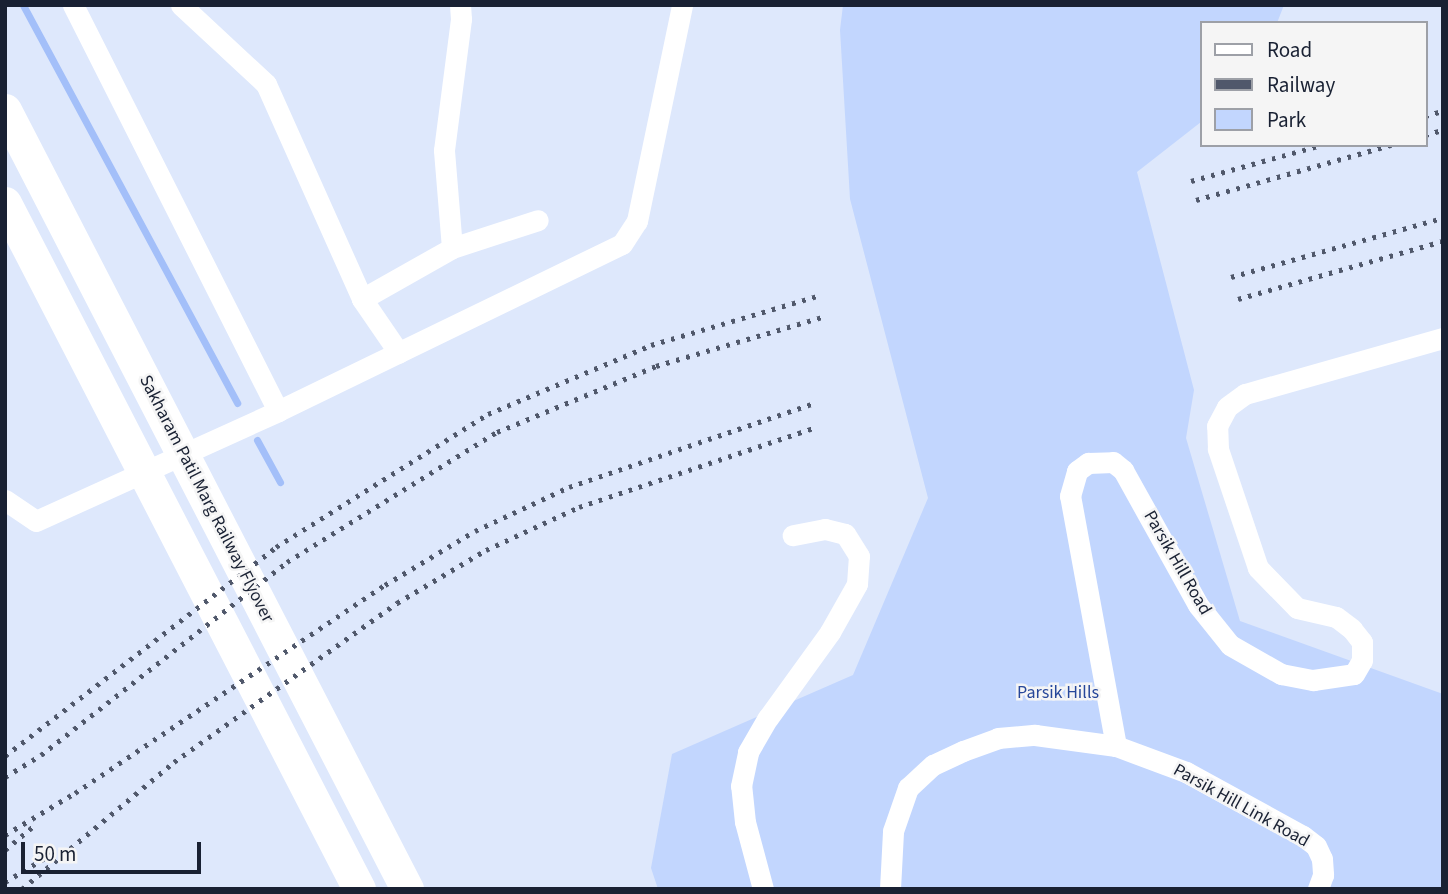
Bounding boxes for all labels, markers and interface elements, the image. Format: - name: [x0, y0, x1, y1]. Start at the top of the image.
- legend: [1200, 21, 1427, 147]
- text: Road: [1267, 35, 1312, 65]
- text: Railway: [1267, 70, 1335, 100]
- text: Park: [1267, 105, 1306, 135]
- street label: Sakharam Patil Marg Railway Flyover: [134, 372, 278, 626]
- street label: Parsik Hill Road: [1138, 507, 1216, 619]
- park label: Parsik Hills: [1017, 682, 1099, 704]
- street label: Parsik Hill Link Road: [1169, 760, 1313, 852]
- scale bar: [24, 828, 205, 872]
- text: 50 m: [34, 839, 76, 869]

